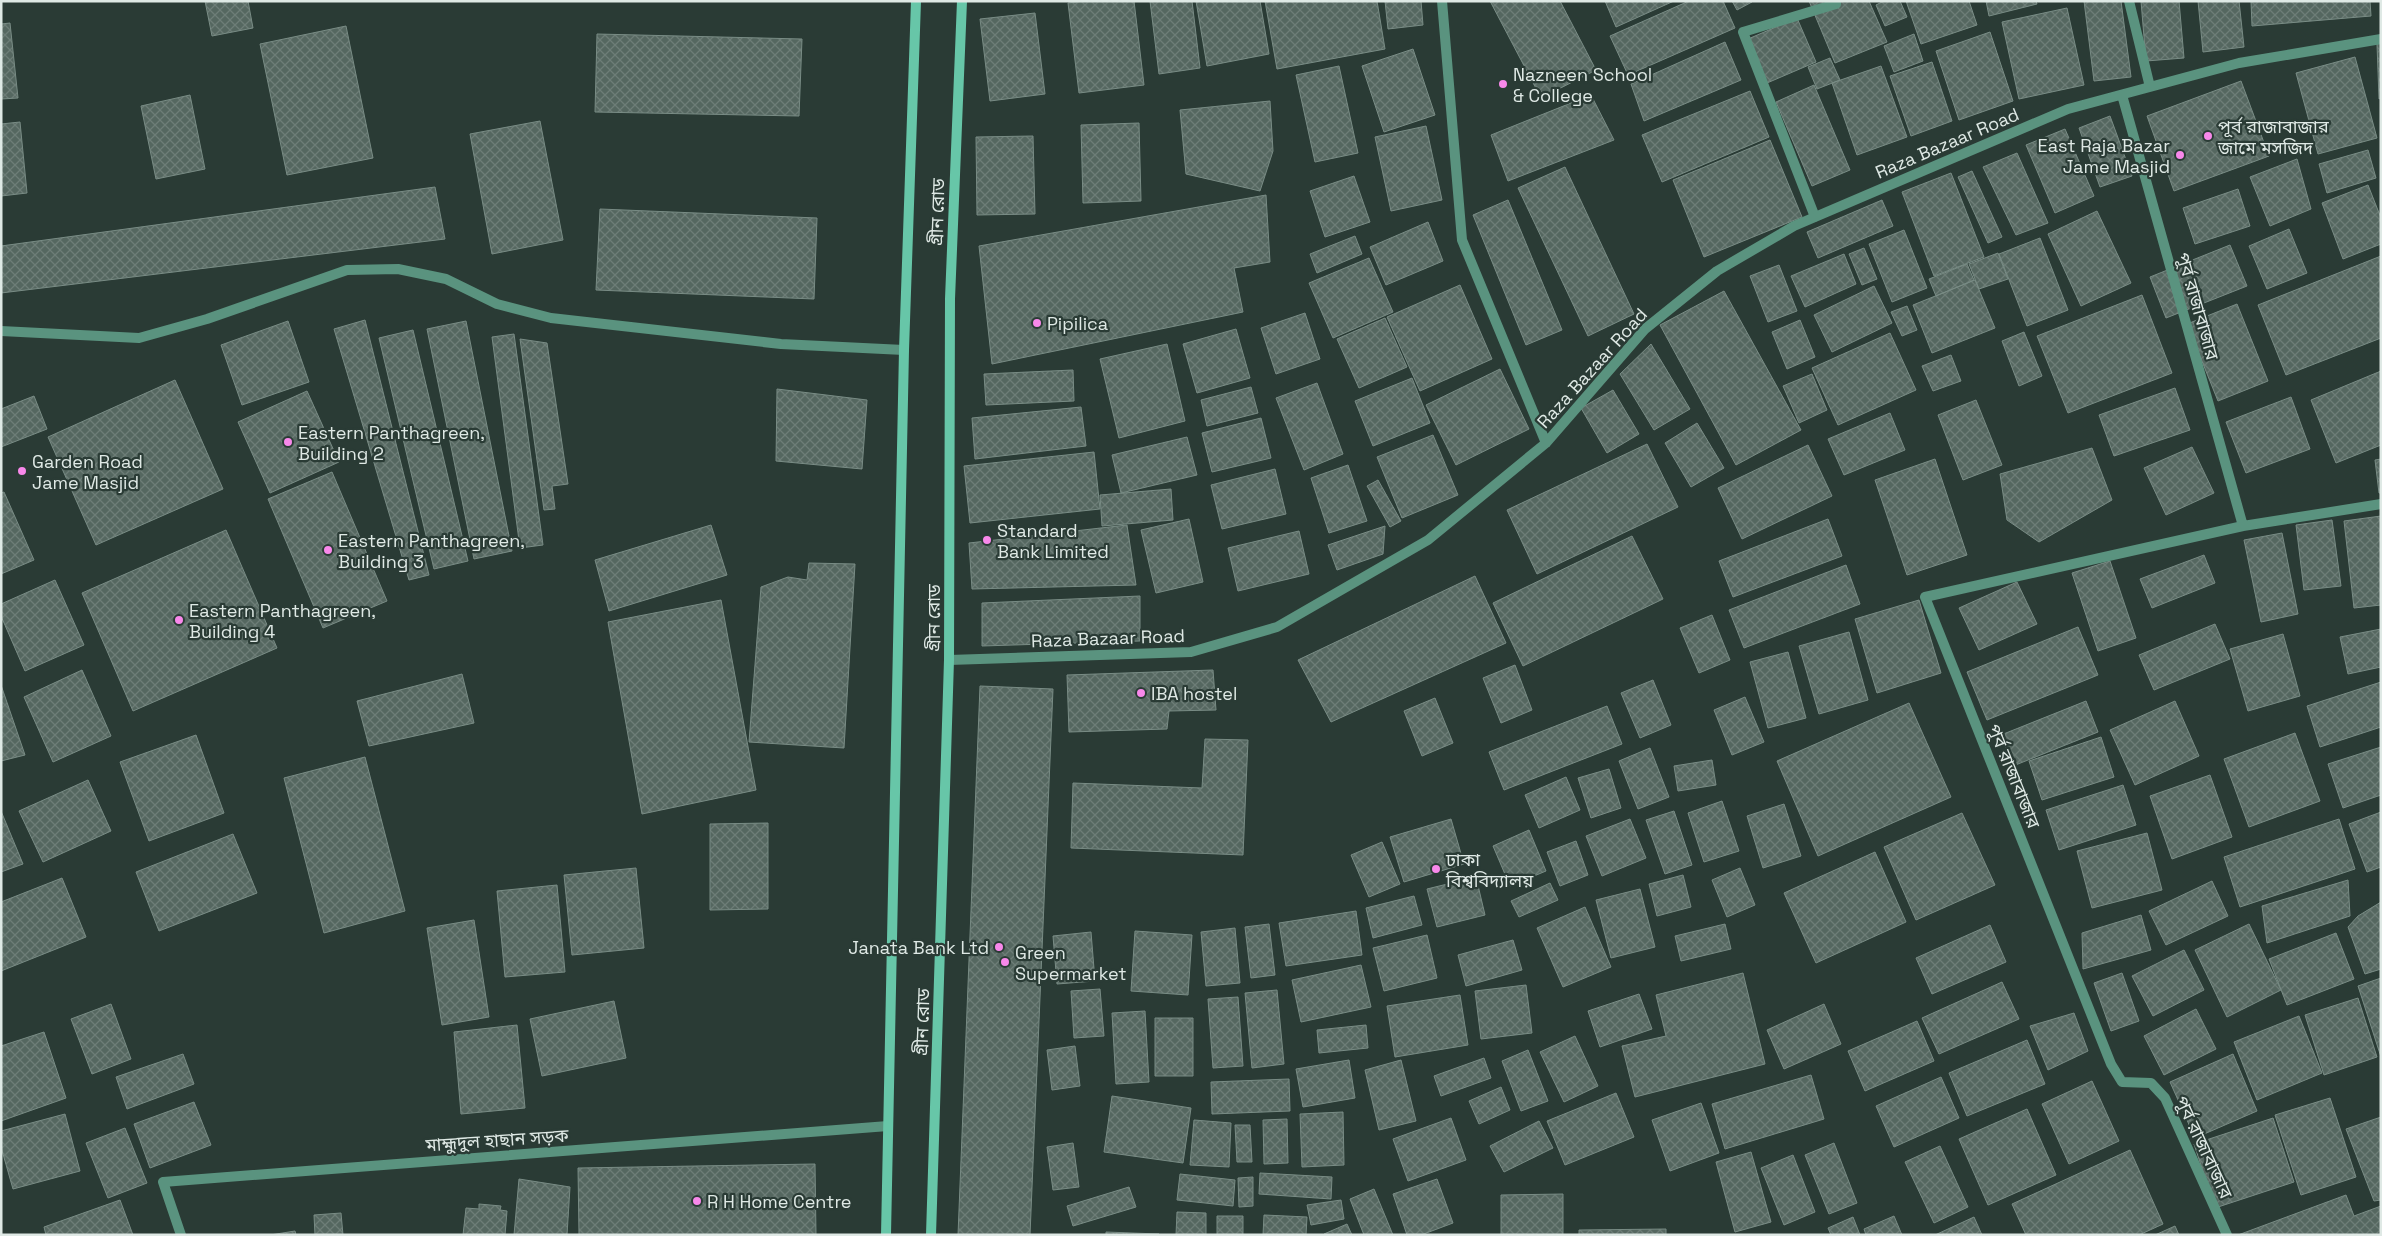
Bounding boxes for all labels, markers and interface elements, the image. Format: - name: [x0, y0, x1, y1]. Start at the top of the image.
- place label: Nazneen School & College: [1513, 63, 1652, 107]
- marker: Nazneen School & College: [1497, 78, 1509, 90]
- street label: Raza Bazaar Road: [1872, 102, 2022, 184]
- place label: পূর্ব রাজাবাজার জামে মসজিদ: [2217, 115, 2329, 159]
- marker: পূর্ব রাজাবাজার জামে মসজিদ: [2202, 130, 2214, 142]
- place label: East Raja Bazar Jame Masjid: [2038, 134, 2170, 178]
- marker: East Raja Bazar Jame Masjid: [2174, 149, 2186, 161]
- street label: গ্রীন রোড: [924, 178, 950, 246]
- street label: পূর্ব রাজাবাজার: [2172, 250, 2224, 363]
- street label: Raza Bazaar Road: [1532, 303, 1652, 433]
- place label: Pipilica: [1047, 312, 1108, 335]
- marker: Pipilica: [1031, 317, 1043, 329]
- place label: Eastern Panthagreen, Building 2: [298, 421, 485, 465]
- marker: Eastern Panthagreen, Building 2: [282, 436, 294, 448]
- place label: Garden Road Jame Masjid: [32, 450, 143, 494]
- marker: Garden Road Jame Masjid: [16, 465, 28, 477]
- place label: Standard Bank Limited: [997, 519, 1109, 563]
- place label: Eastern Panthagreen, Building 3: [338, 529, 525, 573]
- marker: Standard Bank Limited: [981, 534, 993, 546]
- marker: Eastern Panthagreen, Building 3: [322, 544, 334, 556]
- street label: গ্রীন রোড: [922, 584, 945, 652]
- place label: Eastern Panthagreen, Building 4: [189, 599, 376, 643]
- marker: Eastern Panthagreen, Building 4: [173, 614, 185, 626]
- street label: Raza Bazaar Road: [1031, 624, 1185, 652]
- place label: IBA hostel: [1151, 682, 1237, 705]
- marker: IBA hostel: [1135, 687, 1147, 699]
- street label: পূর্ব রাজাবাজার: [1983, 720, 2045, 832]
- place label: ঢাকা বিশ্ববিদ্যালয়: [1445, 848, 1534, 892]
- marker: ঢাকা বিশ্ববিদ্যালয়: [1430, 863, 1442, 875]
- place label: Janata Bank Ltd: [848, 936, 989, 959]
- marker: Janata Bank Ltd: [993, 941, 1005, 953]
- place label: Green Supermarket: [1015, 941, 1127, 985]
- marker: Green Supermarket: [999, 956, 1011, 968]
- street label: গ্রীন রোড: [909, 988, 935, 1056]
- street label: পূর্ব রাজাবাজার: [2170, 1092, 2238, 1202]
- street label: মাহ্মুদুল হাছান সড়ক: [424, 1123, 570, 1157]
- place label: R H Home Centre: [707, 1190, 852, 1213]
- marker: R H Home Centre: [691, 1195, 703, 1207]

